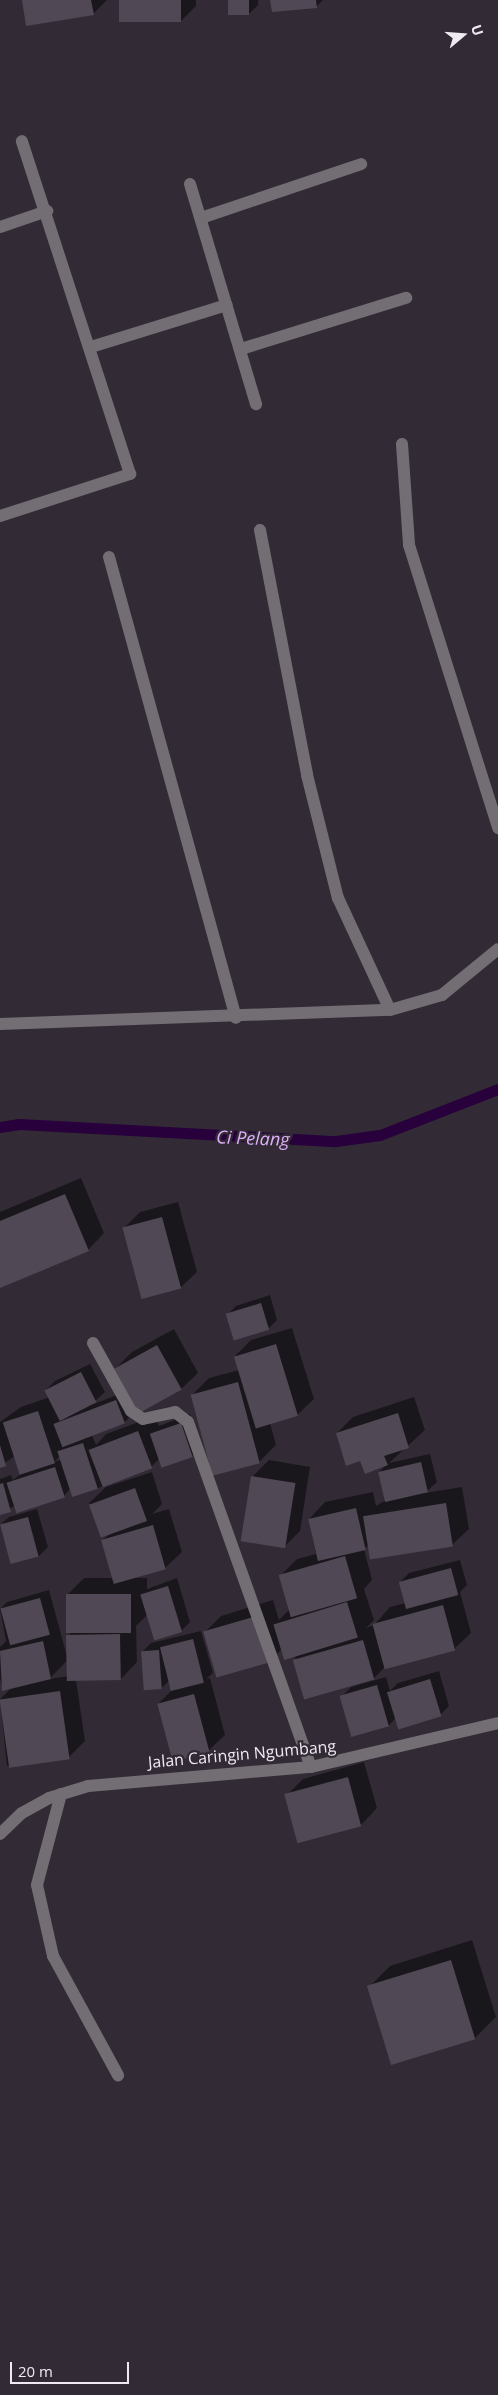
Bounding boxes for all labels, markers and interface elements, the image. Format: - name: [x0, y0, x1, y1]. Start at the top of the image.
- north arrow: [438, 10, 488, 60]
- text: U: [467, 22, 488, 38]
- water label: Ci Pelang: [216, 1126, 290, 1150]
- street label: Jalan Caringin Ngumbang: [147, 1736, 337, 1772]
- scale bar: [12, 2352, 131, 2384]
- text: 20 m: [18, 2361, 53, 2381]

